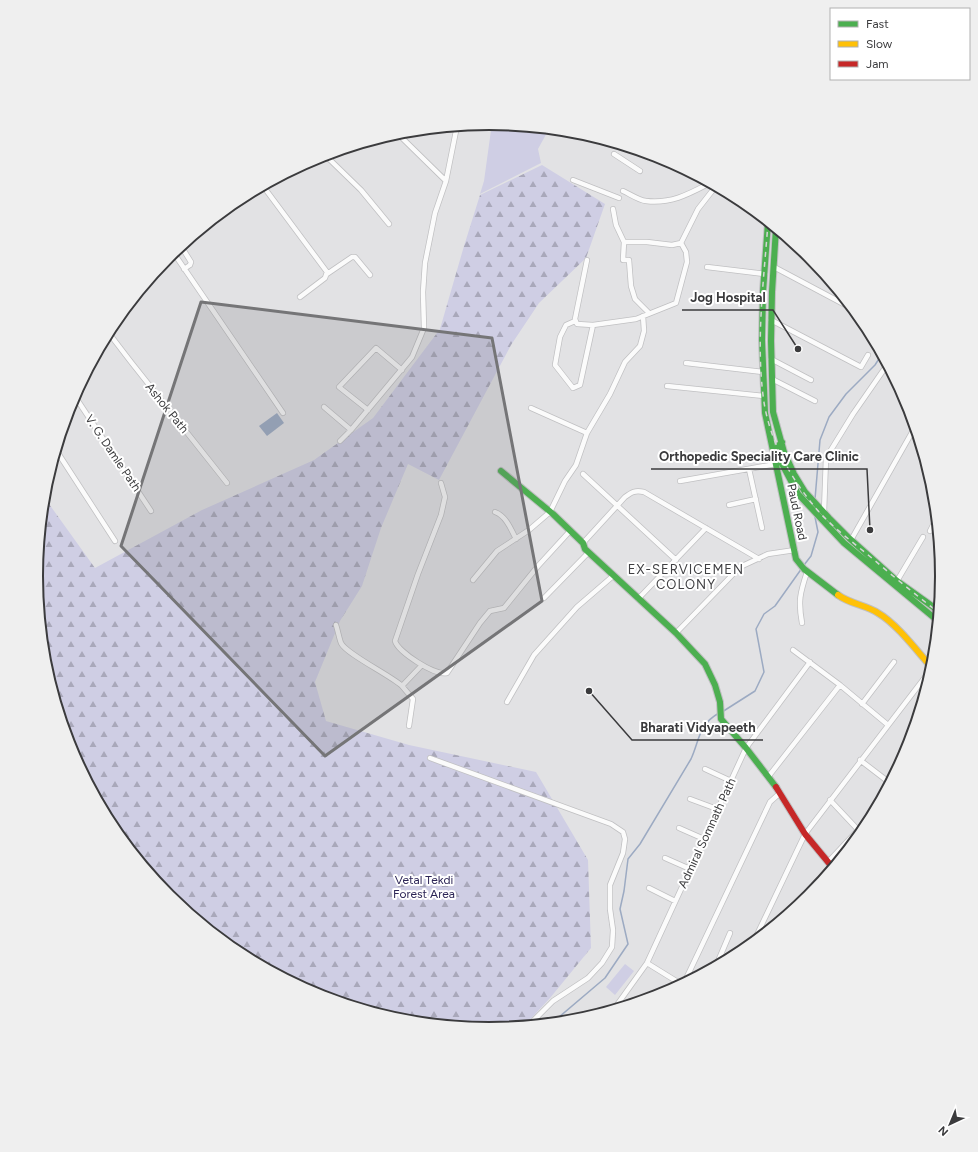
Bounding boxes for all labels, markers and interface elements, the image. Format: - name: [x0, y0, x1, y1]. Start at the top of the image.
- legend: [830, 8, 970, 80]
- text: Fast: [866, 17, 889, 31]
- text: Slow: [866, 37, 893, 51]
- text: Jam: [866, 57, 889, 71]
- callout: Jog Hospital: [682, 285, 773, 310]
- text: Jog Hospital: [690, 290, 766, 305]
- street label: Ashok Path: [143, 380, 192, 436]
- street label: V. G. Damle Path: [82, 412, 144, 494]
- callout: Orthopedic Speciality Care Clinic: [651, 444, 867, 469]
- text: Orthopedic Speciality Care Clinic: [659, 449, 859, 464]
- street label: Paud Road: [784, 483, 810, 541]
- district label: EX-SERVICEMEN COLONY: [628, 562, 744, 592]
- callout: Bharati Vidyapeeth: [632, 715, 763, 740]
- text: Bharati Vidyapeeth: [640, 720, 756, 735]
- street label: Admiral Somnath Path: [675, 776, 739, 890]
- park label: Vetal Tekdi Forest Area: [393, 873, 455, 901]
- north arrow: [930, 1104, 970, 1144]
- text: N: [936, 1123, 951, 1138]

